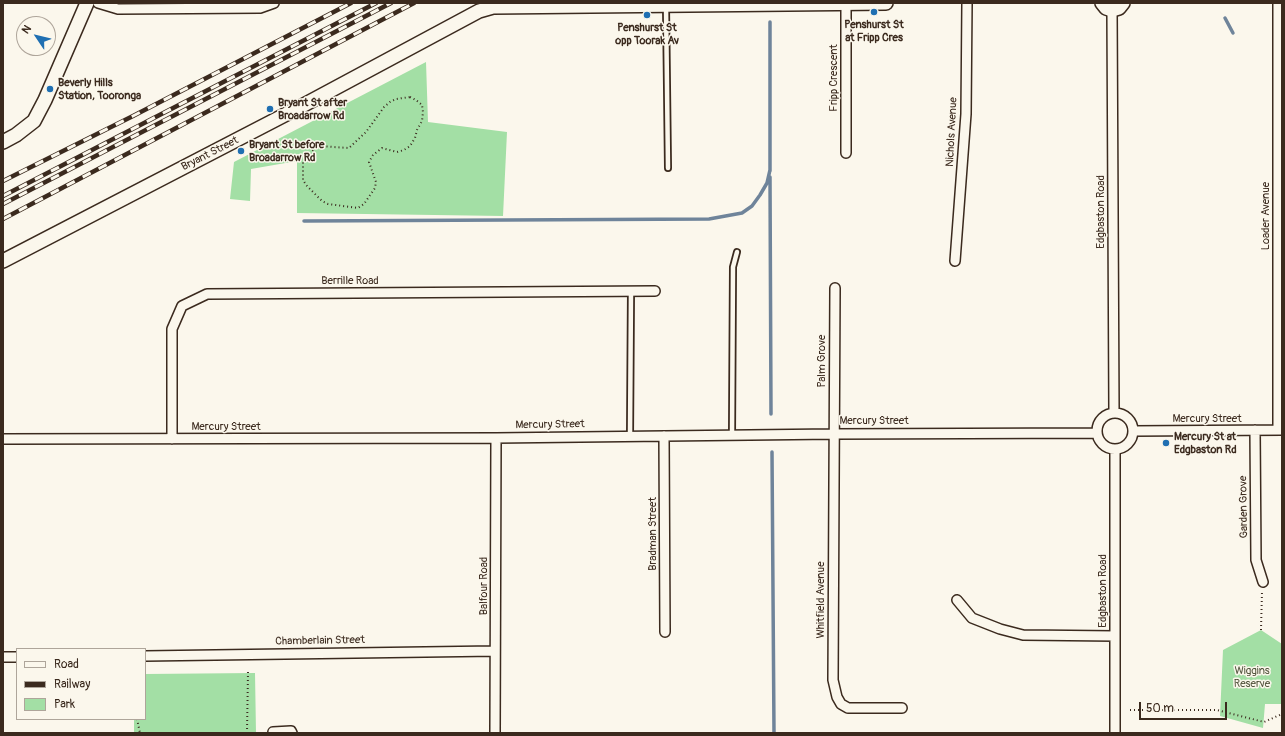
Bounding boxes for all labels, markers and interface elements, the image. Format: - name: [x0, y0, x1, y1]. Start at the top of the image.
- marker: Penshurst St at Fripp Cres: [869, 7, 879, 17]
- marker: Penshurst St opp Toorak Av: [642, 10, 652, 20]
- north arrow: [16, 16, 56, 56]
- place label: Penshurst St at Fripp Cres: [844, 18, 904, 44]
- place label: Penshurst St opp Toorak Av: [615, 21, 679, 47]
- text: N: [19, 23, 34, 36]
- street label: Fripp Crescent: [827, 44, 841, 112]
- place label: Beverly Hills Station, Tooronga: [58, 76, 141, 102]
- marker: Beverly Hills Station, Tooronga: [45, 84, 55, 94]
- place label: Bryant St after Broadarrow Rd: [278, 96, 347, 122]
- street label: Nichols Avenue: [944, 97, 960, 167]
- marker: Bryant St after Broadarrow Rd: [265, 104, 275, 114]
- street label: Bryant Street: [179, 134, 241, 174]
- place label: Bryant St before Broadarrow Rd: [249, 138, 324, 164]
- marker: Bryant St before Broadarrow Rd: [236, 146, 246, 156]
- street label: Edgbaston Road: [1094, 175, 1108, 249]
- street label: Loader Avenue: [1259, 182, 1273, 250]
- street label: Berrille Road: [321, 274, 379, 288]
- street label: Palm Grove: [815, 335, 829, 387]
- street label: Mercury Street: [1172, 412, 1242, 426]
- street label: Mercury Street: [839, 414, 909, 428]
- street label: Mercury Street: [515, 418, 585, 432]
- street label: Mercury Street: [191, 420, 261, 434]
- place label: Mercury St at Edgbaston Rd: [1174, 430, 1237, 456]
- marker: Mercury St at Edgbaston Rd: [1161, 438, 1171, 448]
- street label: Garden Grove: [1237, 476, 1251, 538]
- street label: Bradman Street: [646, 497, 660, 571]
- street label: Edgbaston Road: [1096, 554, 1110, 628]
- street label: Balfour Road: [477, 557, 491, 615]
- street label: Whitfield Avenue: [814, 561, 828, 639]
- street label: Chamberlain Street: [275, 634, 365, 648]
- legend: [16, 648, 146, 720]
- text: Road: [54, 657, 79, 672]
- park label: Wiggins Reserve: [1234, 664, 1270, 690]
- text: Railway: [54, 677, 90, 692]
- scale bar: [1141, 694, 1229, 720]
- text: Park: [54, 697, 75, 712]
- text: 50 m: [1146, 701, 1174, 716]

